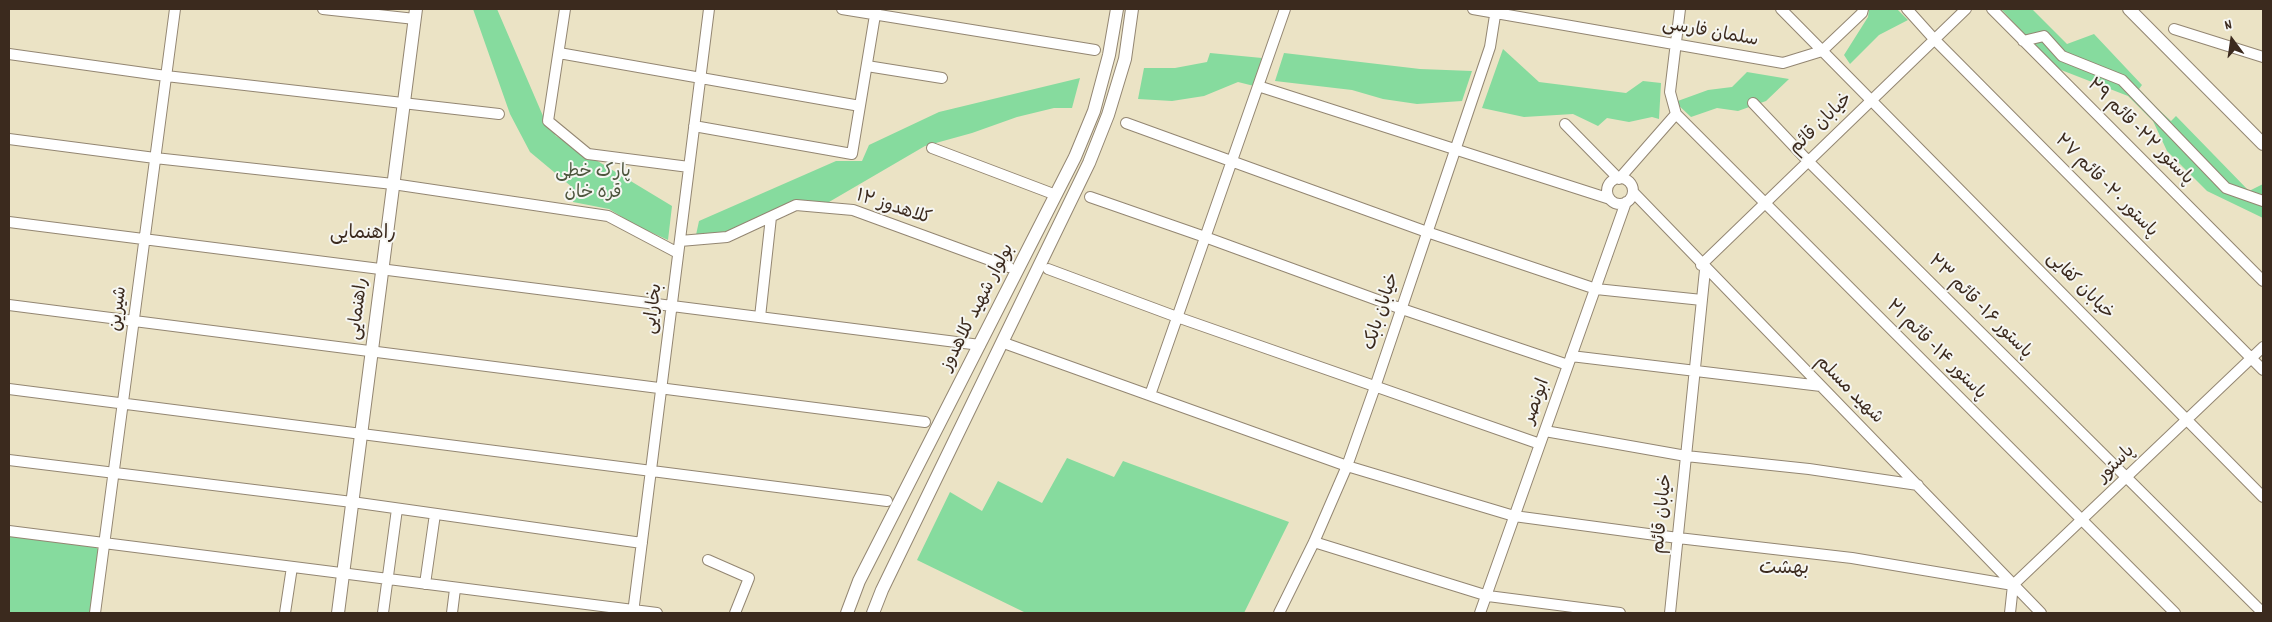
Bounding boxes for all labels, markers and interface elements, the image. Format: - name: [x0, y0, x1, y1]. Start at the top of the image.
- street label: سلمان فارسی: [1660, 15, 1760, 53]
- north arrow: [2207, 15, 2257, 65]
- text: N: [2223, 15, 2234, 36]
- street label: پاستور ۲۲- قائم ۲۹: [2081, 75, 2197, 191]
- street label: خیابان قائم: [1786, 89, 1858, 161]
- street label: پاستور ۲۰- قائم ۲۷: [2049, 131, 2161, 243]
- park label: پارک خطی قره خان: [555, 163, 631, 205]
- street label: کلاهدوز ۱۲: [853, 187, 933, 231]
- district label: راهنمایی: [330, 224, 396, 246]
- street label: بولوار شهید کلاهدوز: [938, 241, 1020, 375]
- street label: خیابان کفایی: [2041, 249, 2117, 325]
- street label: پاستور ۱۶- قائم ۲۳: [1922, 251, 2036, 365]
- street label: خیابان بابک: [1360, 271, 1406, 353]
- street label: راهنمایی: [345, 277, 375, 341]
- street label: بخارایی: [641, 282, 669, 336]
- street label: شیرین: [107, 285, 133, 333]
- street label: پاستور ۱۴- قائم ۲۱: [1880, 296, 1990, 406]
- street label: شهید مسلم: [1809, 352, 1887, 430]
- street label: ابونصر: [1520, 376, 1556, 428]
- street label: پاستور: [2094, 442, 2140, 488]
- street label: خیابان قائم: [1649, 473, 1679, 555]
- district label: بهشت: [1759, 559, 1809, 581]

